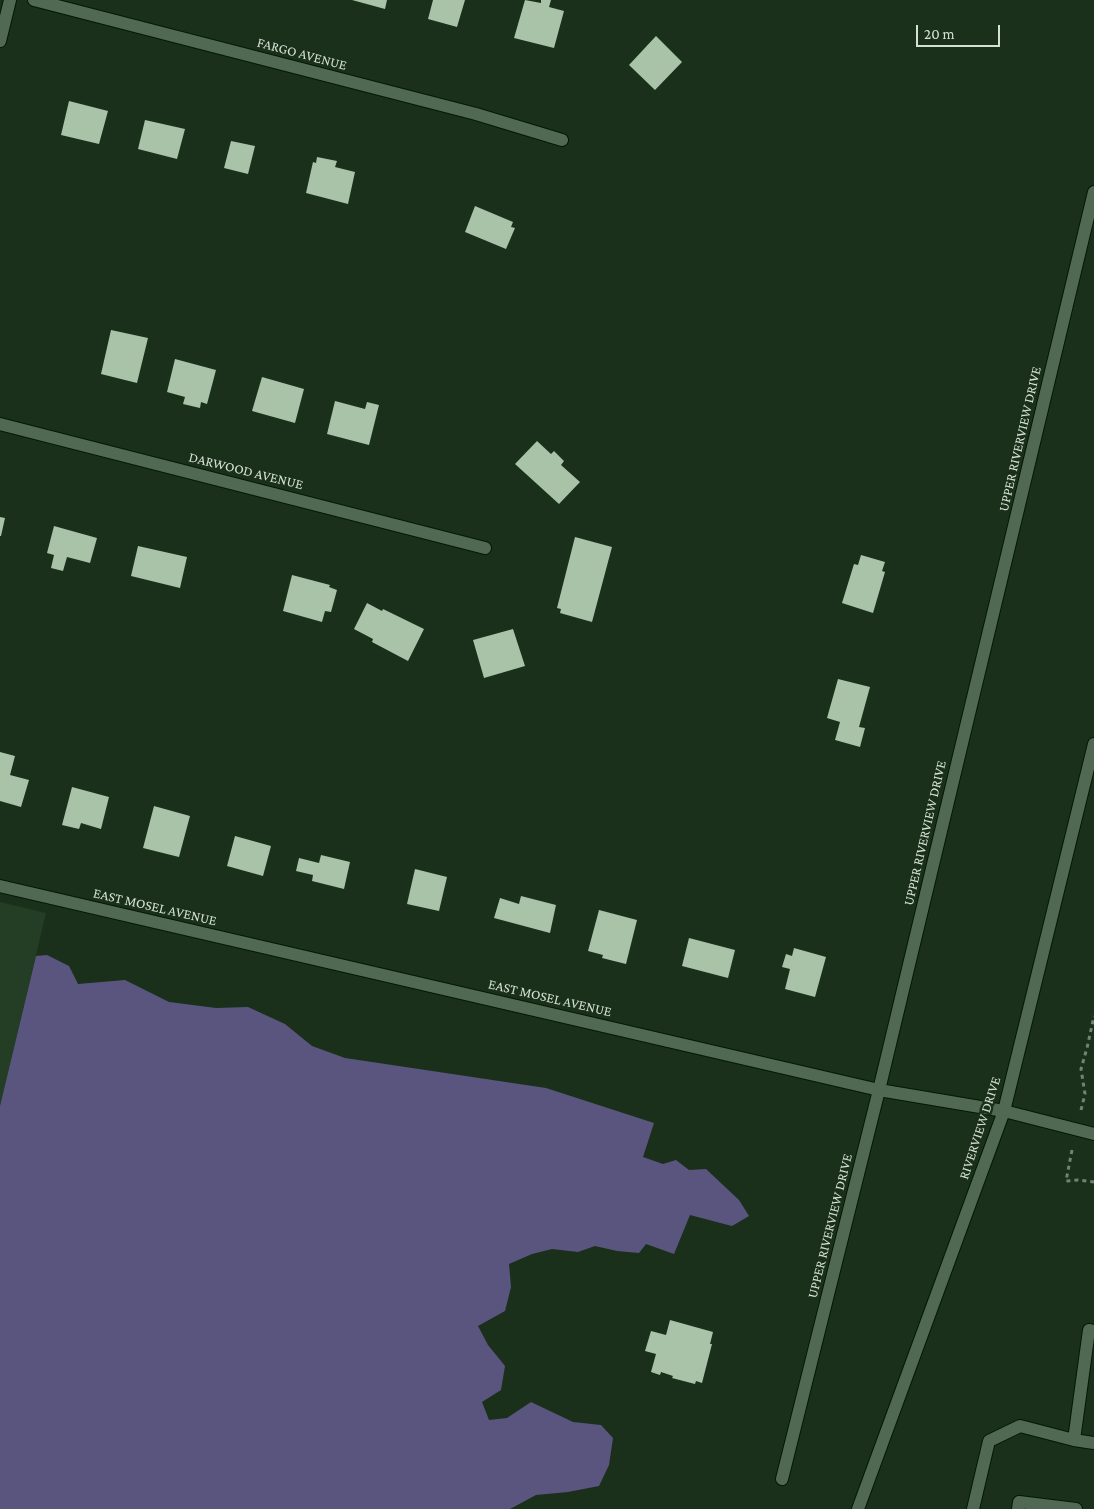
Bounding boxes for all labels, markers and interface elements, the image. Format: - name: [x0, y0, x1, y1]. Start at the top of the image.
- scale bar: [919, 15, 1003, 47]
- text: 20 m: [924, 26, 955, 42]
- street label: FARGO AVENUE: [255, 34, 349, 74]
- street label: UPPER RIVERVIEW DRIVE: [995, 365, 1045, 513]
- street label: DARWOOD AVENUE: [187, 449, 305, 493]
- street label: UPPER RIVERVIEW DRIVE: [900, 759, 950, 907]
- street label: EAST MOSEL AVENUE: [92, 885, 218, 929]
- street label: EAST MOSEL AVENUE: [487, 976, 613, 1020]
- street label: RIVERVIEW DRIVE: [955, 1074, 1005, 1182]
- street label: UPPER RIVERVIEW DRIVE: [804, 1152, 856, 1300]

